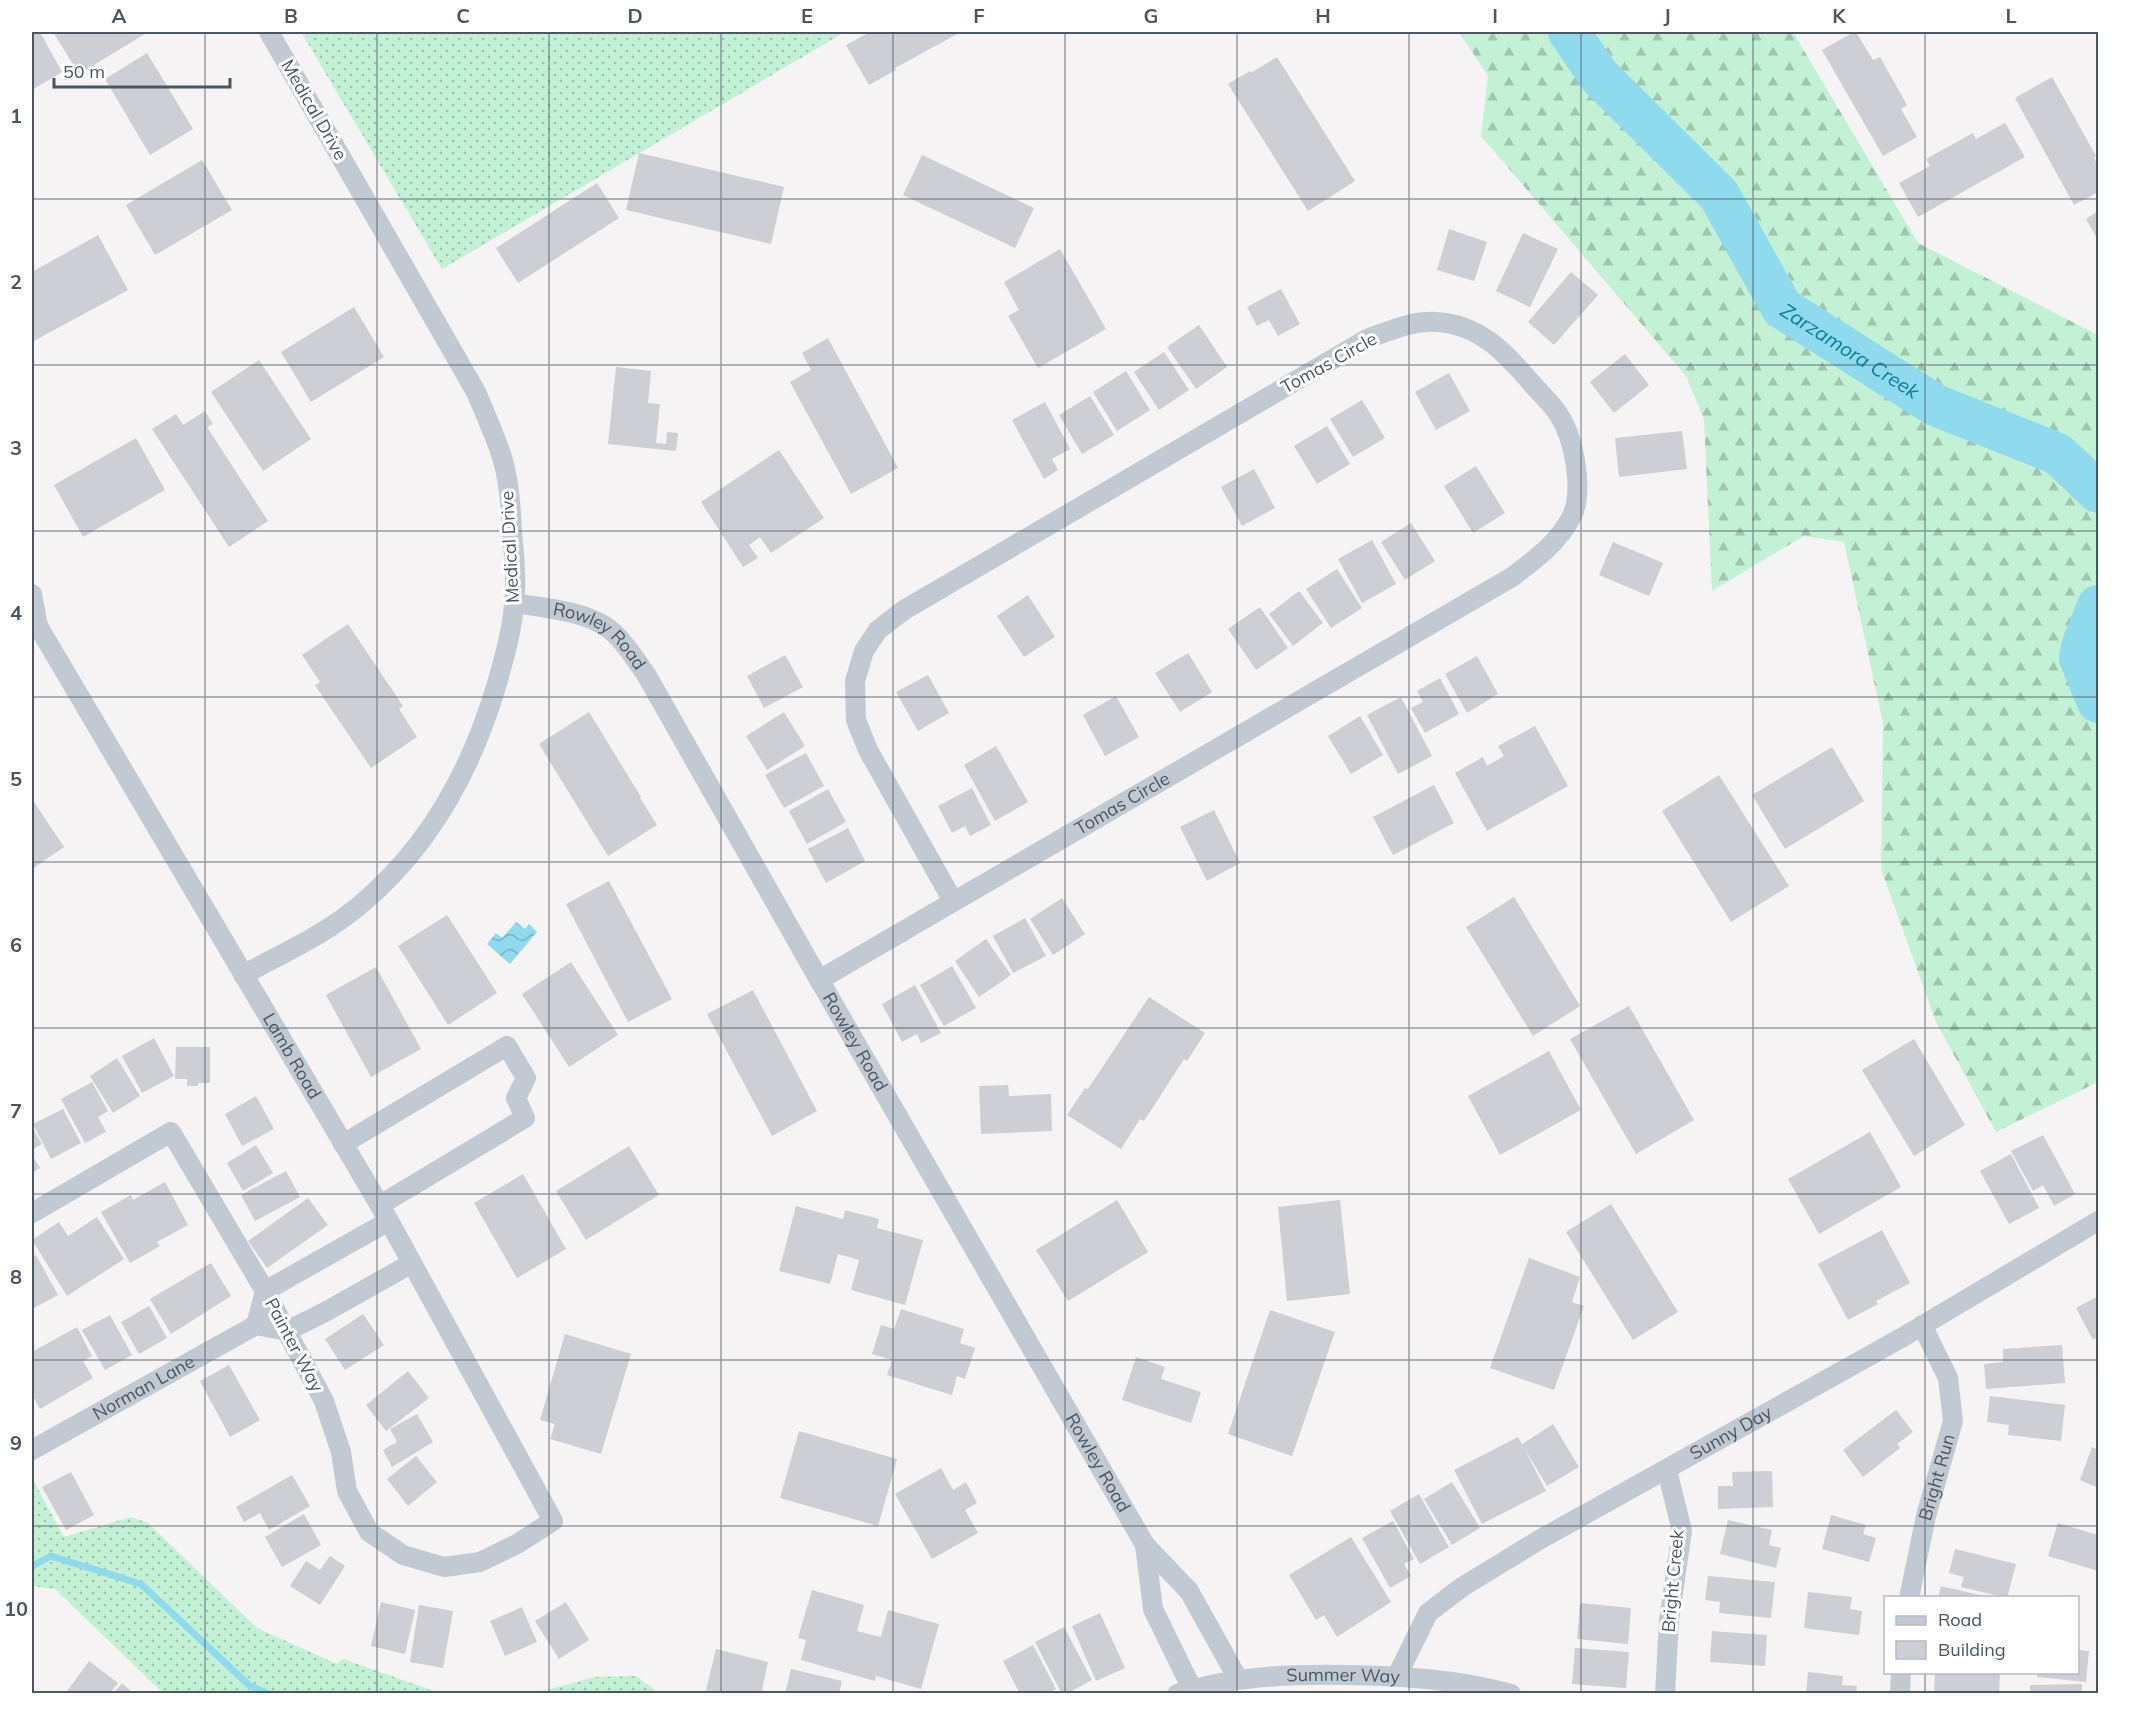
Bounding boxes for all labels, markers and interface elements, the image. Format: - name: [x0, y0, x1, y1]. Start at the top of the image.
- text: A: [112, 3, 127, 28]
- text: B: [284, 3, 298, 28]
- text: C: [456, 3, 470, 28]
- text: D: [627, 3, 643, 28]
- text: E: [801, 3, 813, 28]
- text: F: [973, 3, 985, 28]
- text: G: [1144, 3, 1158, 28]
- text: H: [1315, 3, 1331, 28]
- text: I: [1492, 3, 1498, 28]
- text: J: [1663, 3, 1671, 28]
- text: K: [1832, 3, 1846, 28]
- text: L: [2005, 3, 2017, 28]
- scale bar: [54, 51, 230, 89]
- street label: Medical Drive: [276, 55, 352, 164]
- text: 50 m: [63, 60, 105, 83]
- text: 1: [10, 103, 22, 128]
- text: 2: [10, 269, 22, 294]
- water label: Zarzamora Creek: [1776, 297, 1925, 404]
- street label: Tomas Circle: [1277, 327, 1381, 398]
- text: 3: [10, 435, 22, 460]
- street label: Medical Drive: [495, 490, 524, 604]
- street label: Rowley Road: [551, 597, 651, 674]
- text: 4: [10, 600, 22, 625]
- text: 5: [10, 766, 22, 791]
- street label: Tomas Circle: [1071, 767, 1174, 840]
- text: 6: [10, 932, 22, 957]
- street label: Rowley Road: [818, 988, 893, 1095]
- street label: Lamb Road: [258, 1009, 327, 1103]
- text: 7: [10, 1098, 22, 1123]
- text: 8: [10, 1264, 22, 1289]
- street label: Painter Way: [260, 1294, 329, 1396]
- street label: Norman Lane: [89, 1350, 199, 1425]
- street label: Sunny Day: [1686, 1400, 1776, 1465]
- street label: Rowley Road: [1061, 1409, 1136, 1516]
- text: 9: [10, 1430, 22, 1455]
- street label: Bright Run: [1913, 1431, 1960, 1523]
- street label: Bright Creek: [1657, 1528, 1689, 1633]
- text: 10: [4, 1596, 28, 1621]
- legend: [1884, 1596, 2079, 1674]
- text: Road: [1938, 1608, 1982, 1631]
- text: Building: [1938, 1638, 2006, 1661]
- street label: Summer Way: [1286, 1663, 1401, 1688]

